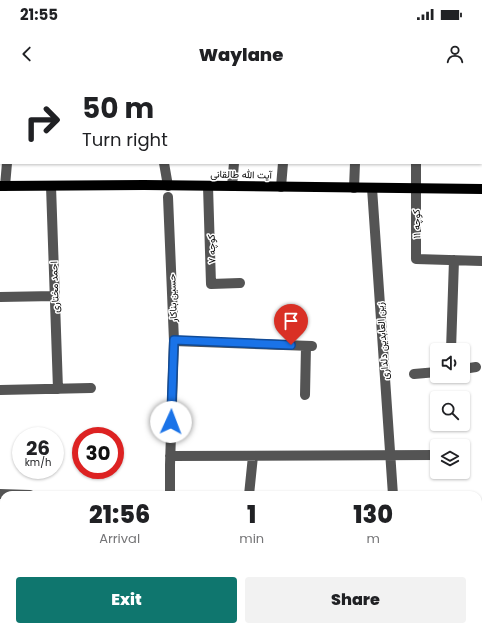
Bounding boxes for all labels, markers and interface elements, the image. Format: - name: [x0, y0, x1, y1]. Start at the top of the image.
- text: 21:55: [20, 4, 58, 25]
- text: Waylane: [199, 42, 283, 67]
- icon: back: [16, 43, 38, 65]
- icon: person: [444, 43, 466, 65]
- text: 50 m: [82, 89, 154, 128]
- icon: right: [16, 96, 68, 148]
- text: Turn right: [82, 127, 168, 152]
- street label: آیت الله طالقانی: [210, 166, 273, 183]
- street label: کوچه ۱۱: [409, 209, 424, 239]
- street label: کوچه ۷: [203, 234, 220, 264]
- street label: احمد مختاری: [46, 261, 63, 313]
- street label: حسین بناکار: [164, 273, 181, 323]
- street label: زین العابدین دلداری: [372, 302, 393, 380]
- pin: [274, 304, 308, 345]
- icon: arrive: [280, 310, 302, 332]
- map controls: [430, 343, 470, 479]
- button: sound: [430, 343, 470, 383]
- button: search: [430, 391, 470, 431]
- position arrow: [150, 401, 192, 443]
- speed limit sign: 30: [72, 427, 124, 479]
- text: 26: [26, 434, 50, 462]
- button: layers: [430, 439, 470, 479]
- text: km/h: [25, 455, 51, 470]
- text: 21:56: [89, 498, 150, 531]
- text: 1: [247, 498, 256, 531]
- text: 130: [353, 498, 393, 531]
- text: Arrival: [99, 529, 140, 548]
- text: min: [239, 529, 264, 548]
- text: m: [366, 529, 380, 548]
- button: Exit: [16, 577, 237, 623]
- button: Share: [245, 577, 466, 623]

